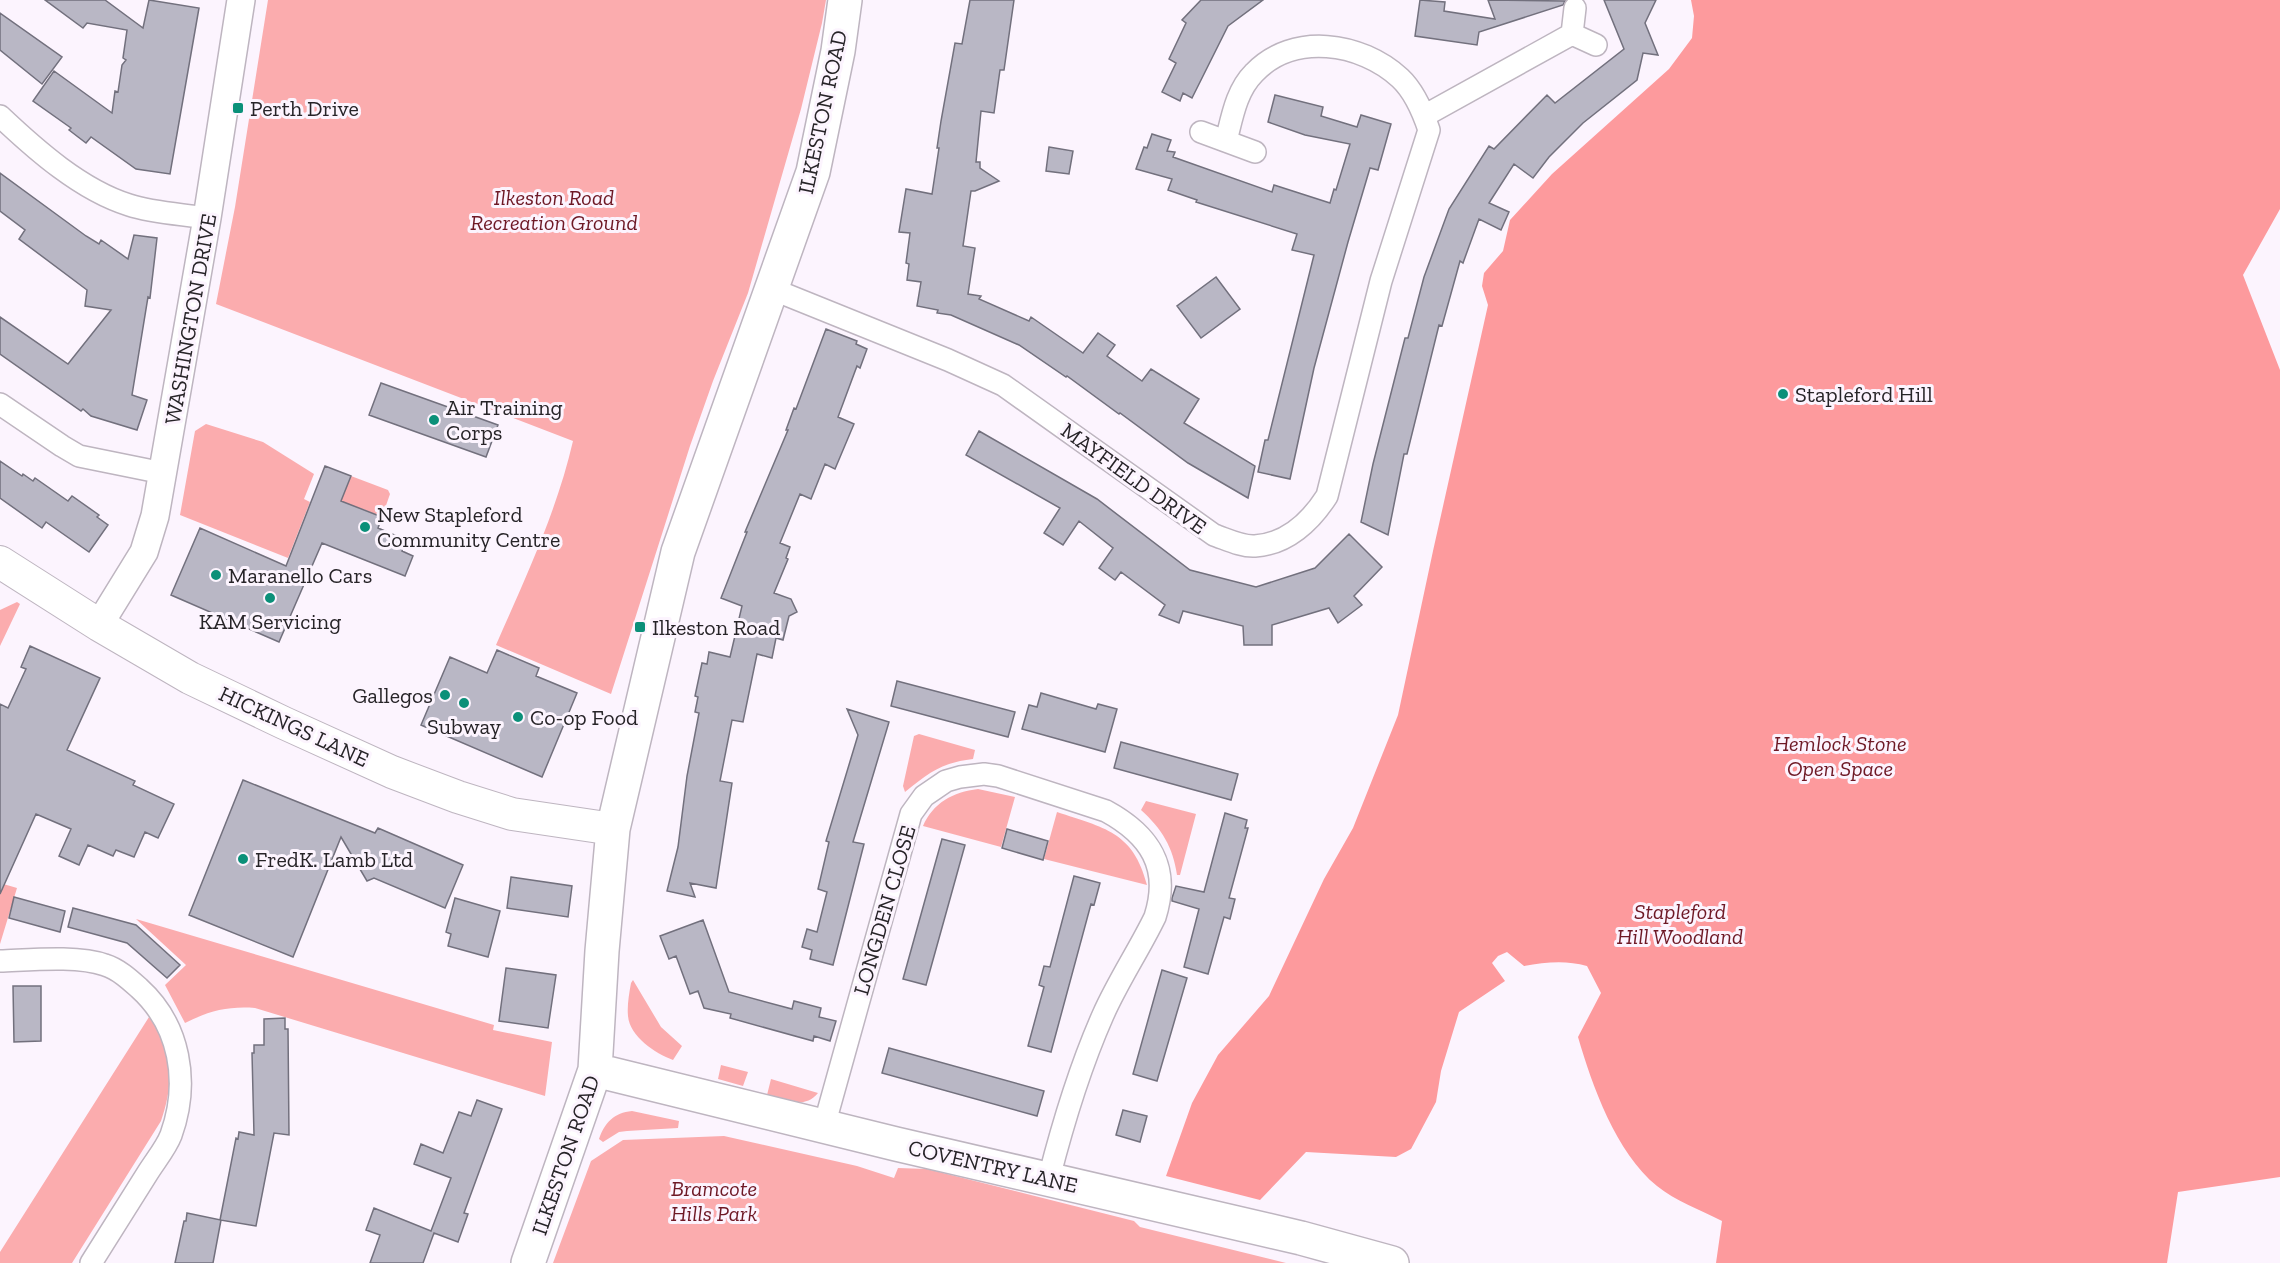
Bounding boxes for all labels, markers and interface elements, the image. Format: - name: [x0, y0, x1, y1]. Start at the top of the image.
- street label: ILKESTON ROAD: [792, 28, 853, 197]
- place label: Perth Drive: [250, 95, 359, 122]
- marker: Perth Drive: [231, 101, 245, 115]
- park label: Ilkeston Road Recreation Ground: [470, 184, 638, 236]
- street label: WASHINGTON DRIVE: [159, 212, 222, 427]
- place label: Stapleford Hill: [1795, 381, 1933, 408]
- marker: Stapleford Hill: [1776, 387, 1790, 401]
- place label: Air Training Corps: [446, 394, 563, 446]
- marker: Air Training Corps: [427, 413, 441, 427]
- street label: MAYFIELD DRIVE: [1056, 417, 1212, 540]
- place label: New Stapleford Community Centre: [377, 501, 560, 553]
- marker: New Stapleford Community Centre: [358, 520, 372, 534]
- place label: Maranello Cars: [228, 562, 372, 589]
- marker: Maranello Cars: [209, 568, 223, 582]
- marker: KAM Servicing: [263, 591, 277, 605]
- place label: KAM Servicing: [199, 608, 341, 635]
- place label: Ilkeston Road: [652, 614, 780, 641]
- marker: Ilkeston Road: [633, 620, 647, 634]
- street label: HICKINGS LANE: [215, 680, 373, 773]
- place label: Gallegos: [352, 682, 433, 709]
- marker: Gallegos: [438, 688, 452, 702]
- marker: Subway: [457, 696, 471, 710]
- place label: Co-op Food: [530, 704, 638, 731]
- marker: Co-op Food: [511, 710, 525, 724]
- place label: Subway: [427, 713, 502, 740]
- park label: Hemlock Stone Open Space: [1773, 730, 1907, 782]
- street label: LONGDEN CLOSE: [847, 822, 922, 998]
- place label: FredK. Lamb Ltd: [255, 846, 413, 873]
- marker: FredK. Lamb Ltd: [236, 852, 250, 866]
- park label: Stapleford Hill Woodland: [1617, 898, 1743, 950]
- street label: ILKESTON ROAD: [526, 1072, 605, 1238]
- street label: COVENTRY LANE: [906, 1134, 1080, 1199]
- park label: Bramcote Hills Park: [671, 1175, 757, 1227]

